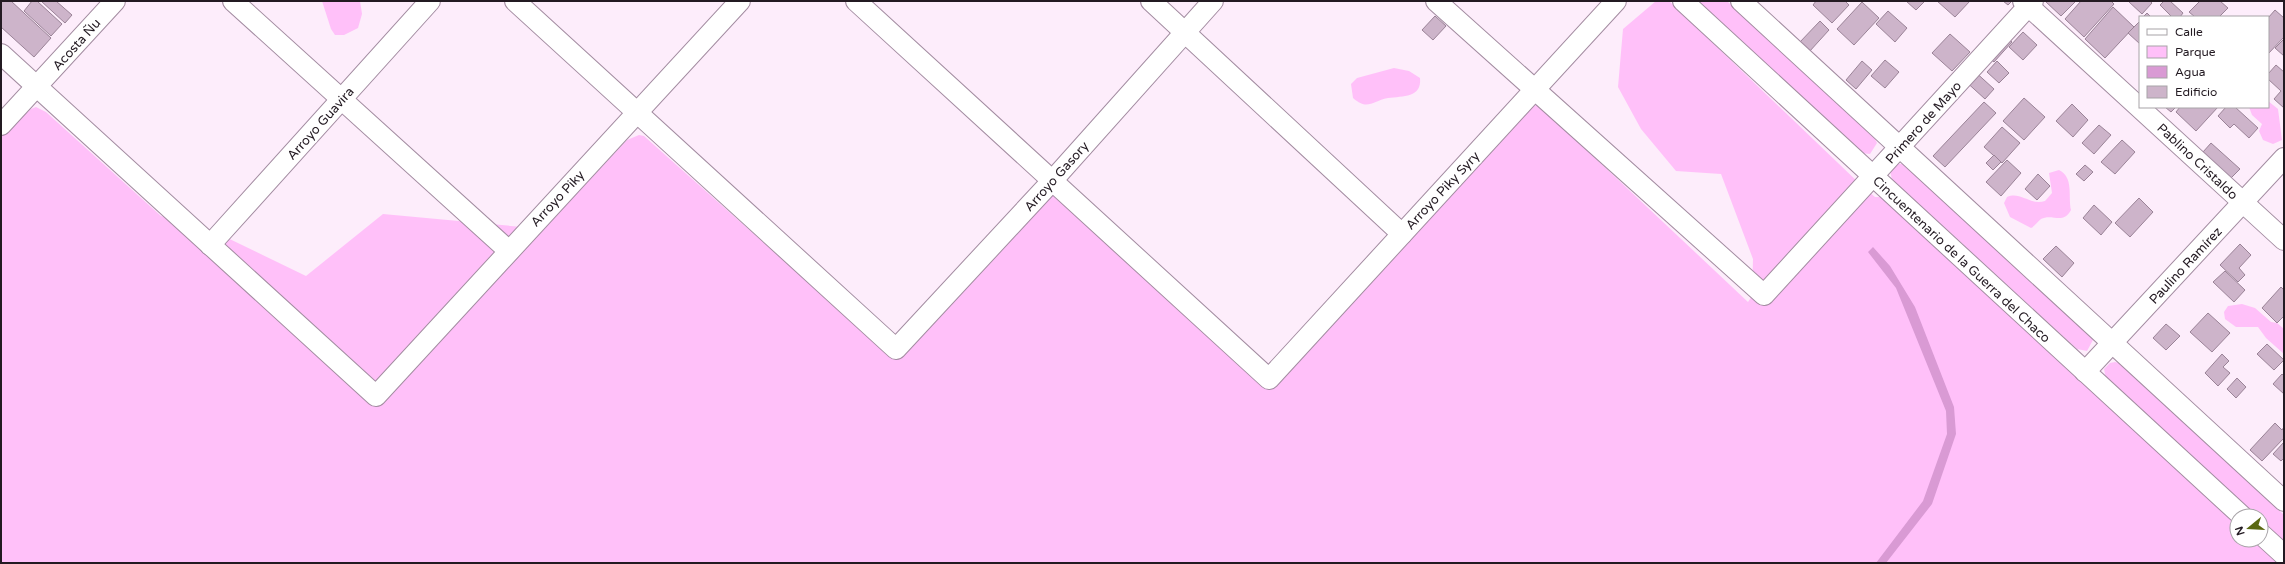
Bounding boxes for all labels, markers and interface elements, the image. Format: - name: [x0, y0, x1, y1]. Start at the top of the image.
- street label: Acosta Ñu: [49, 15, 104, 74]
- legend: [2139, 16, 2269, 108]
- text: Calle: [2175, 25, 2203, 39]
- text: Parque: [2175, 45, 2216, 59]
- text: Agua: [2175, 65, 2205, 79]
- street label: Primero de Mayo: [1882, 78, 1965, 167]
- street label: Arroyo Guavira: [284, 84, 358, 163]
- text: Edificio: [2175, 85, 2217, 99]
- street label: Pablino Cristaldo: [2154, 120, 2241, 203]
- street label: Arroyo Gasory: [1021, 138, 1092, 215]
- street label: Arroyo Piky Syry: [1402, 148, 1483, 233]
- street label: Arroyo Piky: [528, 167, 588, 230]
- street label: Cincuentenario de la Guerra del Chaco: [1869, 173, 2053, 346]
- street label: Paulino Ramírez: [2146, 224, 2226, 308]
- north arrow: [2229, 508, 2269, 548]
- text: N: [2232, 525, 2248, 537]

